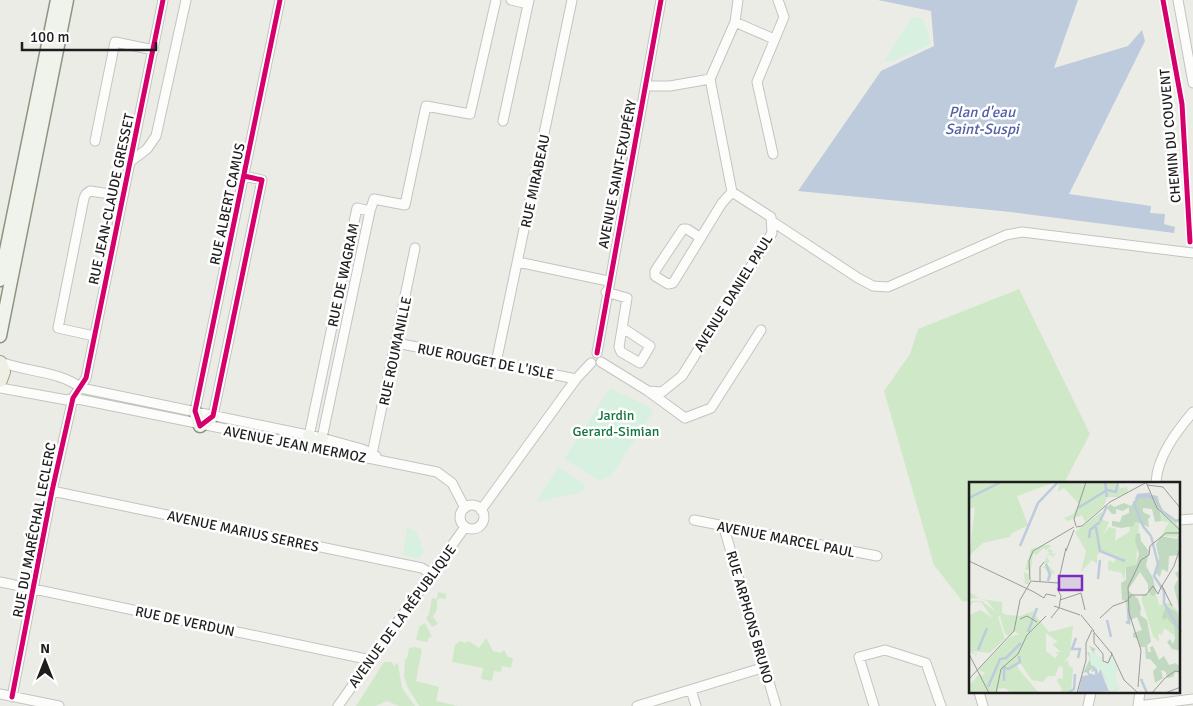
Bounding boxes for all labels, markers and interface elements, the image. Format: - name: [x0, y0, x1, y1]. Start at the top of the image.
- scale bar: [22, 20, 156, 52]
- text: 100 m: [30, 28, 70, 46]
- street label: CHEMIN DU COUVENT: [1156, 68, 1185, 204]
- street label: AVENUE SAINT-EXUPÉRY: [595, 98, 640, 250]
- water label: Plan d'eau Saint-Suspi: [945, 103, 1021, 138]
- street label: RUE JEAN-CLAUDE GRESSET: [85, 112, 138, 286]
- street label: RUE MIRABEAU: [517, 133, 554, 229]
- street label: RUE ALBERT CAMUS: [206, 141, 249, 267]
- street label: RUE DE WAGRAM: [324, 222, 363, 329]
- street label: AVENUE DANIEL PAUL: [690, 232, 776, 355]
- street label: RUE ROUMANILLE: [376, 295, 415, 407]
- street label: RUE ROUGET DE L'ISLE: [416, 340, 556, 383]
- park label: Jardin Gerard-Simian: [573, 407, 659, 440]
- street label: AVENUE JEAN MERMOZ: [222, 422, 368, 467]
- street label: RUE DU MARÉCHAL LECLERC: [9, 441, 60, 619]
- inset map: [969, 482, 1180, 694]
- street label: AVENUE MARIUS SERRES: [166, 507, 320, 556]
- street label: AVENUE MARCEL PAUL: [715, 518, 856, 561]
- street label: AVENUE DE LA RÉPUBLIQUE: [345, 542, 460, 691]
- street label: RUE ARPHONS BRUNO: [722, 549, 777, 685]
- street label: RUE DE VERDUN: [134, 603, 236, 640]
- north arrow: [20, 636, 70, 686]
- text: N: [40, 640, 50, 657]

